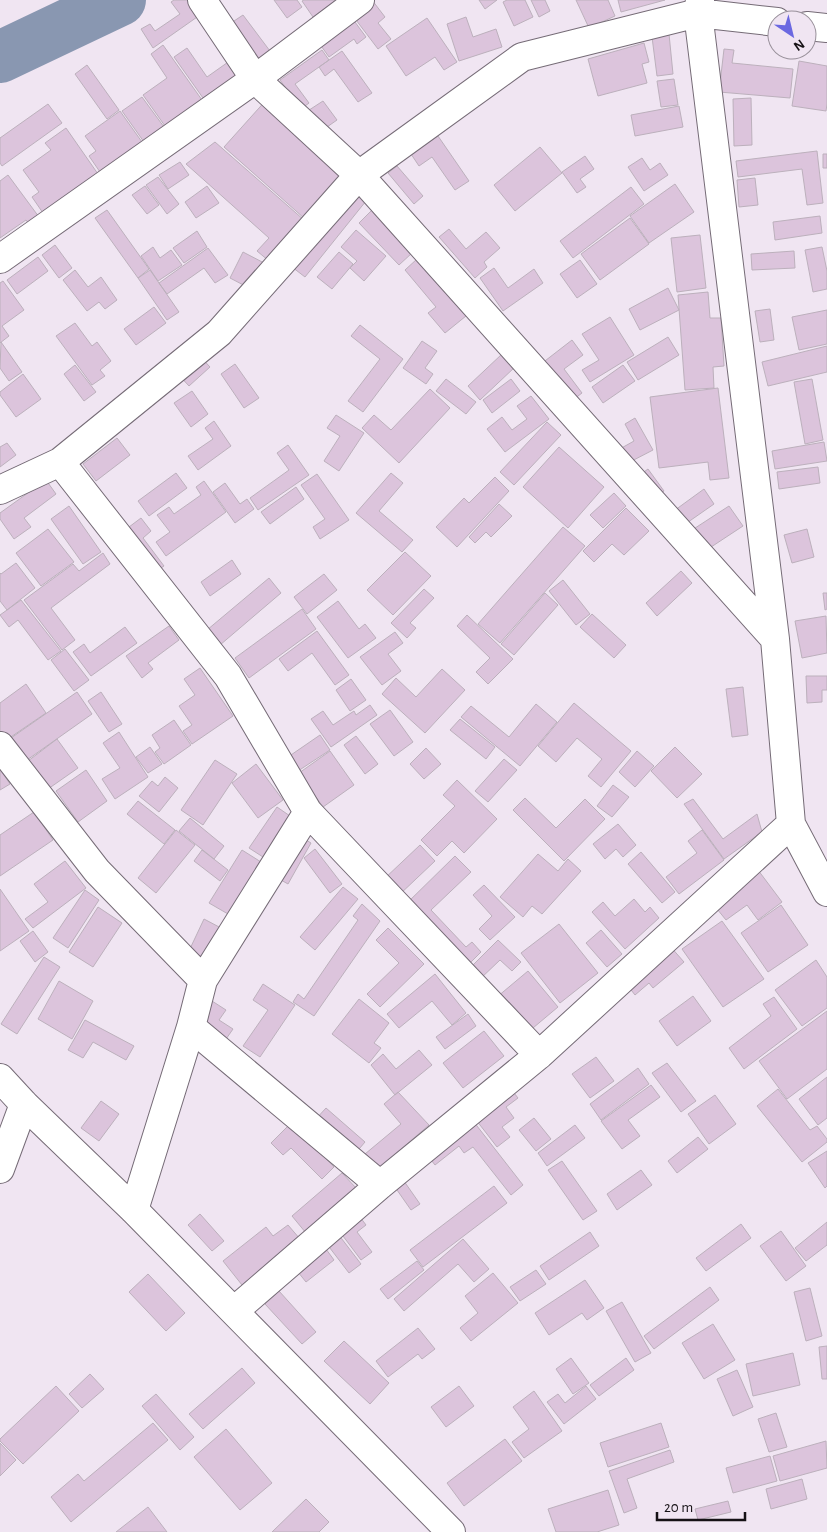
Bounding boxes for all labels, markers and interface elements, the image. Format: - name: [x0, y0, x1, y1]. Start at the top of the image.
- north arrow: [767, 10, 817, 60]
- text: N: [791, 36, 807, 53]
- scale bar: [657, 1490, 744, 1522]
- text: 20 m: [664, 1500, 693, 1515]

